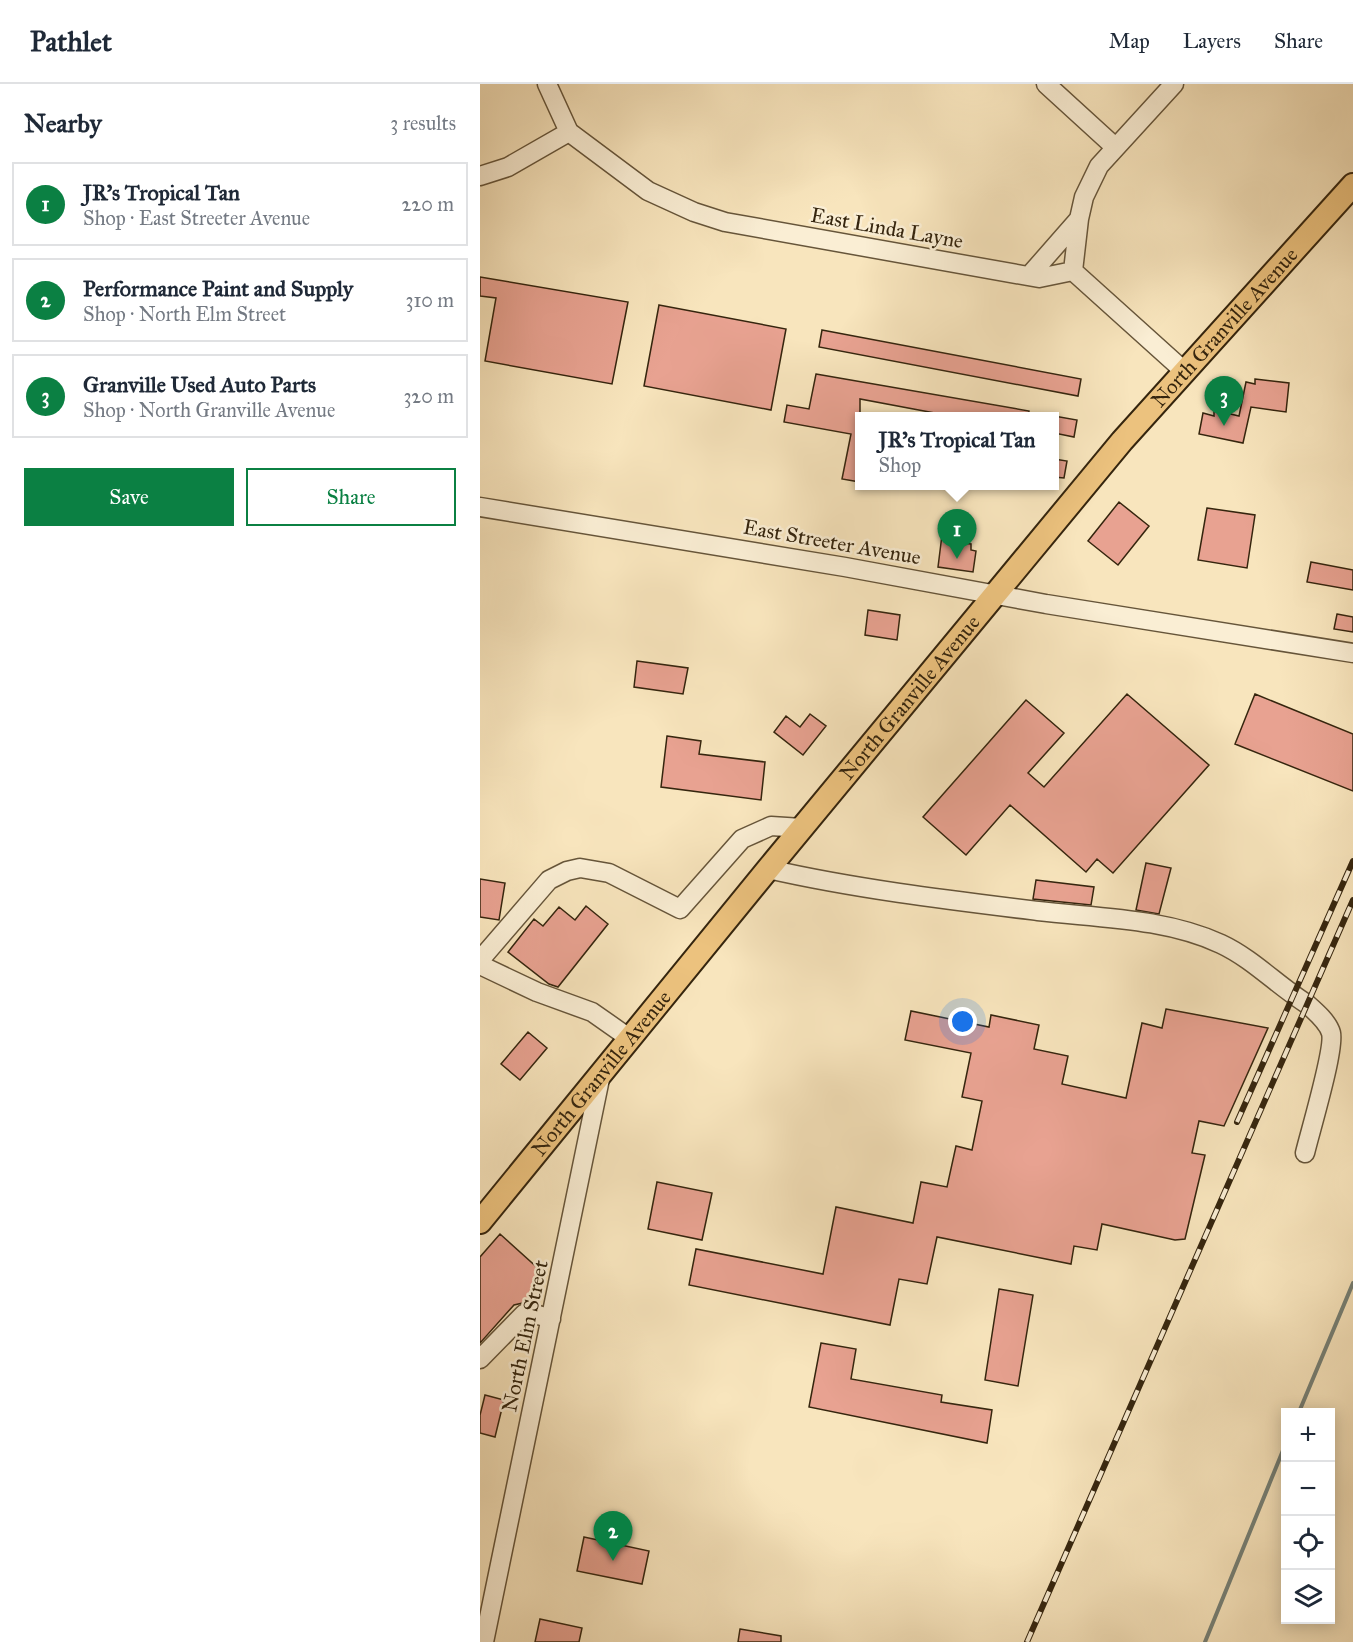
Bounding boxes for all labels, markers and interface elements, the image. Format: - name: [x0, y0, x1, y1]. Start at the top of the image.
- text: Pathlet: [30, 24, 112, 59]
- text: Map: [1109, 28, 1150, 54]
- text: Layers: [1183, 28, 1241, 54]
- text: Share: [1274, 28, 1323, 54]
- text: Nearby: [24, 107, 102, 139]
- text: 3 results: [390, 111, 456, 135]
- text: JR's Tropical Tan: [83, 179, 240, 206]
- text: 1: [42, 192, 49, 216]
- text: 220 m: [402, 192, 454, 216]
- street label: East Linda Layne: [809, 202, 965, 254]
- text: Shop · East Streeter Avenue: [83, 206, 310, 230]
- street label: North Granville Avenue: [1146, 242, 1303, 413]
- text: Performance Paint and Supply: [83, 275, 353, 302]
- text: 2: [41, 288, 50, 312]
- text: 310 m: [405, 288, 454, 312]
- text: Shop · North Elm Street: [83, 302, 286, 326]
- text: Granville Used Auto Parts: [83, 371, 316, 398]
- pin: 3: [1204, 376, 1244, 426]
- text: 3: [42, 384, 50, 408]
- text: 320 m: [403, 384, 454, 408]
- text: Shop · North Granville Avenue: [83, 398, 335, 422]
- popup: [855, 412, 1059, 490]
- text: JR's Tropical Tan: [879, 426, 1035, 453]
- text: Shop: [879, 453, 921, 477]
- button: Save: [24, 468, 234, 526]
- button: Share: [246, 468, 456, 526]
- pin: 1: [938, 510, 976, 559]
- street label: East Streeter Avenue: [741, 514, 923, 570]
- street label: North Granville Avenue: [834, 610, 986, 785]
- street label: North Granville Avenue: [526, 985, 677, 1161]
- your location: [948, 1007, 977, 1036]
- street label: North Elm Street: [496, 1257, 554, 1414]
- map controls: [1281, 1408, 1335, 1624]
- button: +: [1281, 1408, 1335, 1462]
- button: −: [1281, 1462, 1335, 1516]
- pin: 2: [594, 1512, 632, 1561]
- button: locate: [1281, 1516, 1335, 1570]
- button: layers: [1281, 1570, 1335, 1624]

